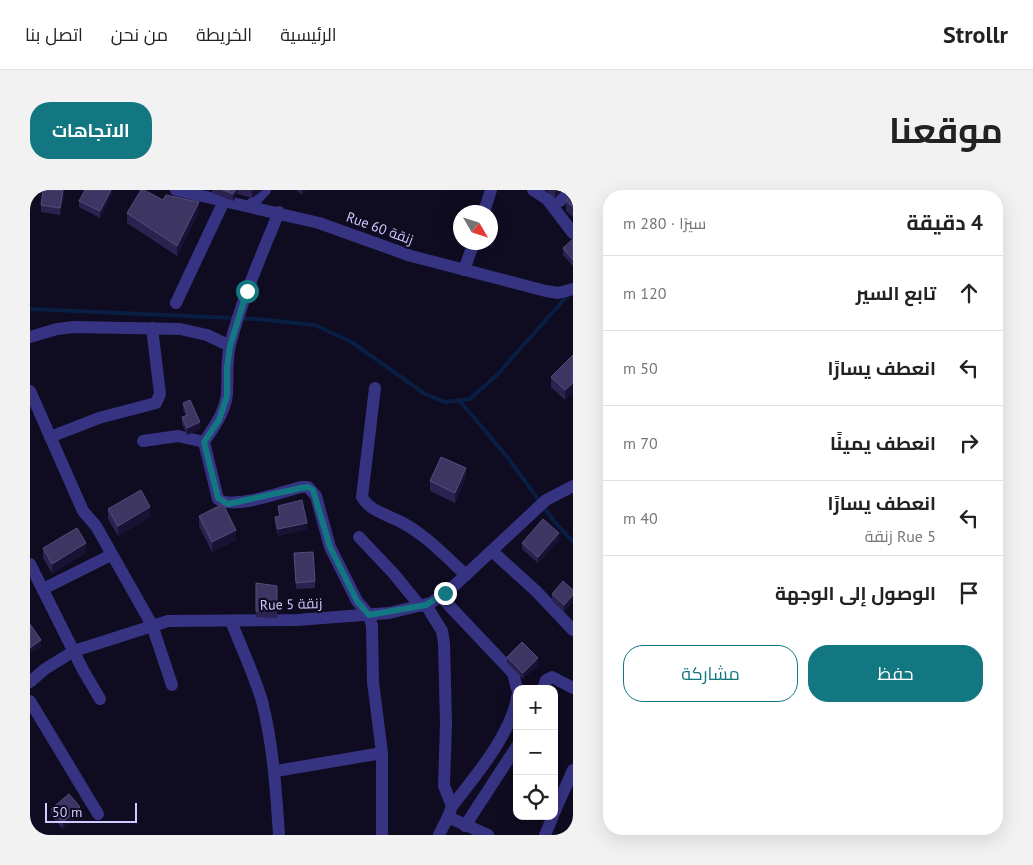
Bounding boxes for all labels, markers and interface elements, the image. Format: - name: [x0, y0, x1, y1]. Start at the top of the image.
- text: Strollr: [943, 19, 1008, 50]
- text: اتصل بنا: [25, 23, 83, 46]
- text: من نحن: [111, 23, 168, 46]
- text: الخريطة: [196, 23, 252, 46]
- text: الرئيسية: [280, 23, 337, 46]
- button: الاتجاهات: [30, 102, 152, 159]
- text: موقعنا: [889, 107, 1003, 153]
- north arrow: [453, 205, 498, 250]
- street label: Rue 60 زنقة: [344, 208, 416, 248]
- text: 4 دقيقة: [906, 209, 983, 236]
- text: سيرًا · 280 m: [623, 213, 706, 233]
- icon: ahead: [955, 279, 983, 307]
- route start: [236, 280, 259, 303]
- text: تابع السير: [856, 281, 936, 305]
- text: 120 m: [623, 283, 666, 303]
- icon: left: [955, 354, 983, 382]
- text: انعطف يسارًا: [828, 356, 936, 380]
- text: 50 m: [623, 358, 658, 378]
- icon: right: [955, 429, 983, 457]
- text: انعطف يمينًا: [830, 431, 936, 455]
- text: 70 m: [623, 433, 658, 453]
- text: انعطف يسارًا: [828, 491, 936, 515]
- icon: left: [955, 504, 983, 532]
- text: 40 m: [623, 508, 658, 528]
- text: Rue 5 زنقة: [865, 526, 936, 546]
- icon: arrive: [955, 579, 983, 607]
- text: الوصول إلى الوجهة: [775, 581, 936, 605]
- route end: [434, 582, 457, 605]
- street label: Rue 5 زنقة: [259, 594, 323, 614]
- button: مشاركة: [623, 645, 798, 702]
- button: حفظ: [808, 645, 983, 702]
- map controls: [513, 685, 558, 820]
- button: +: [513, 685, 558, 730]
- button: −: [513, 730, 558, 775]
- button: locate: [513, 775, 558, 820]
- scale bar: [45, 800, 138, 823]
- text: 50 m: [52, 803, 82, 821]

